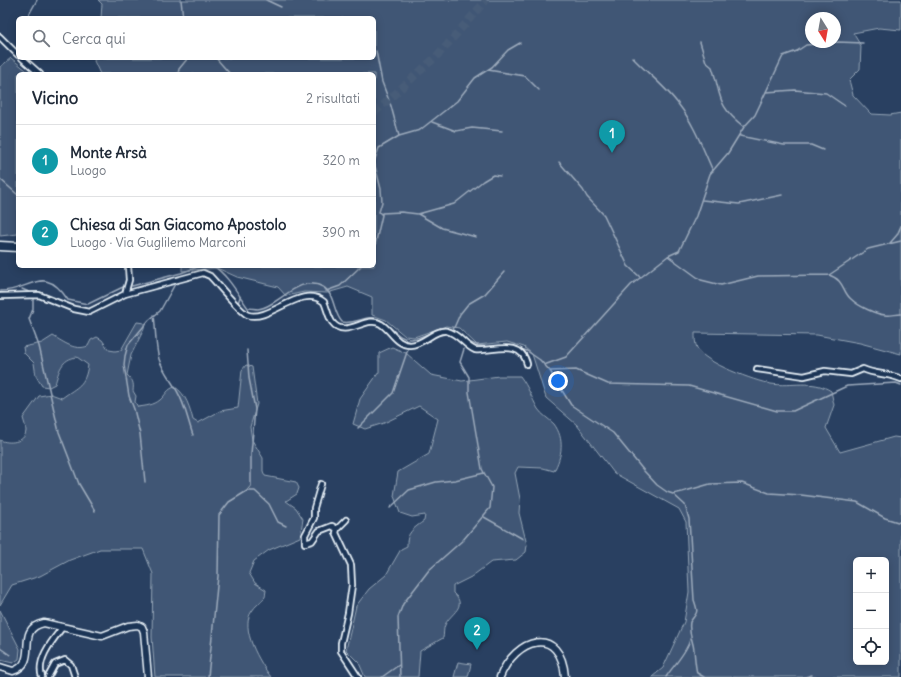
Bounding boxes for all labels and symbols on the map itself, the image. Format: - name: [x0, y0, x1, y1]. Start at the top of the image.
- north arrow: [805, 12, 841, 48]
- pin: 1: [599, 120, 625, 153]
- your location: [548, 371, 568, 391]
- pin: 2: [464, 617, 490, 650]

